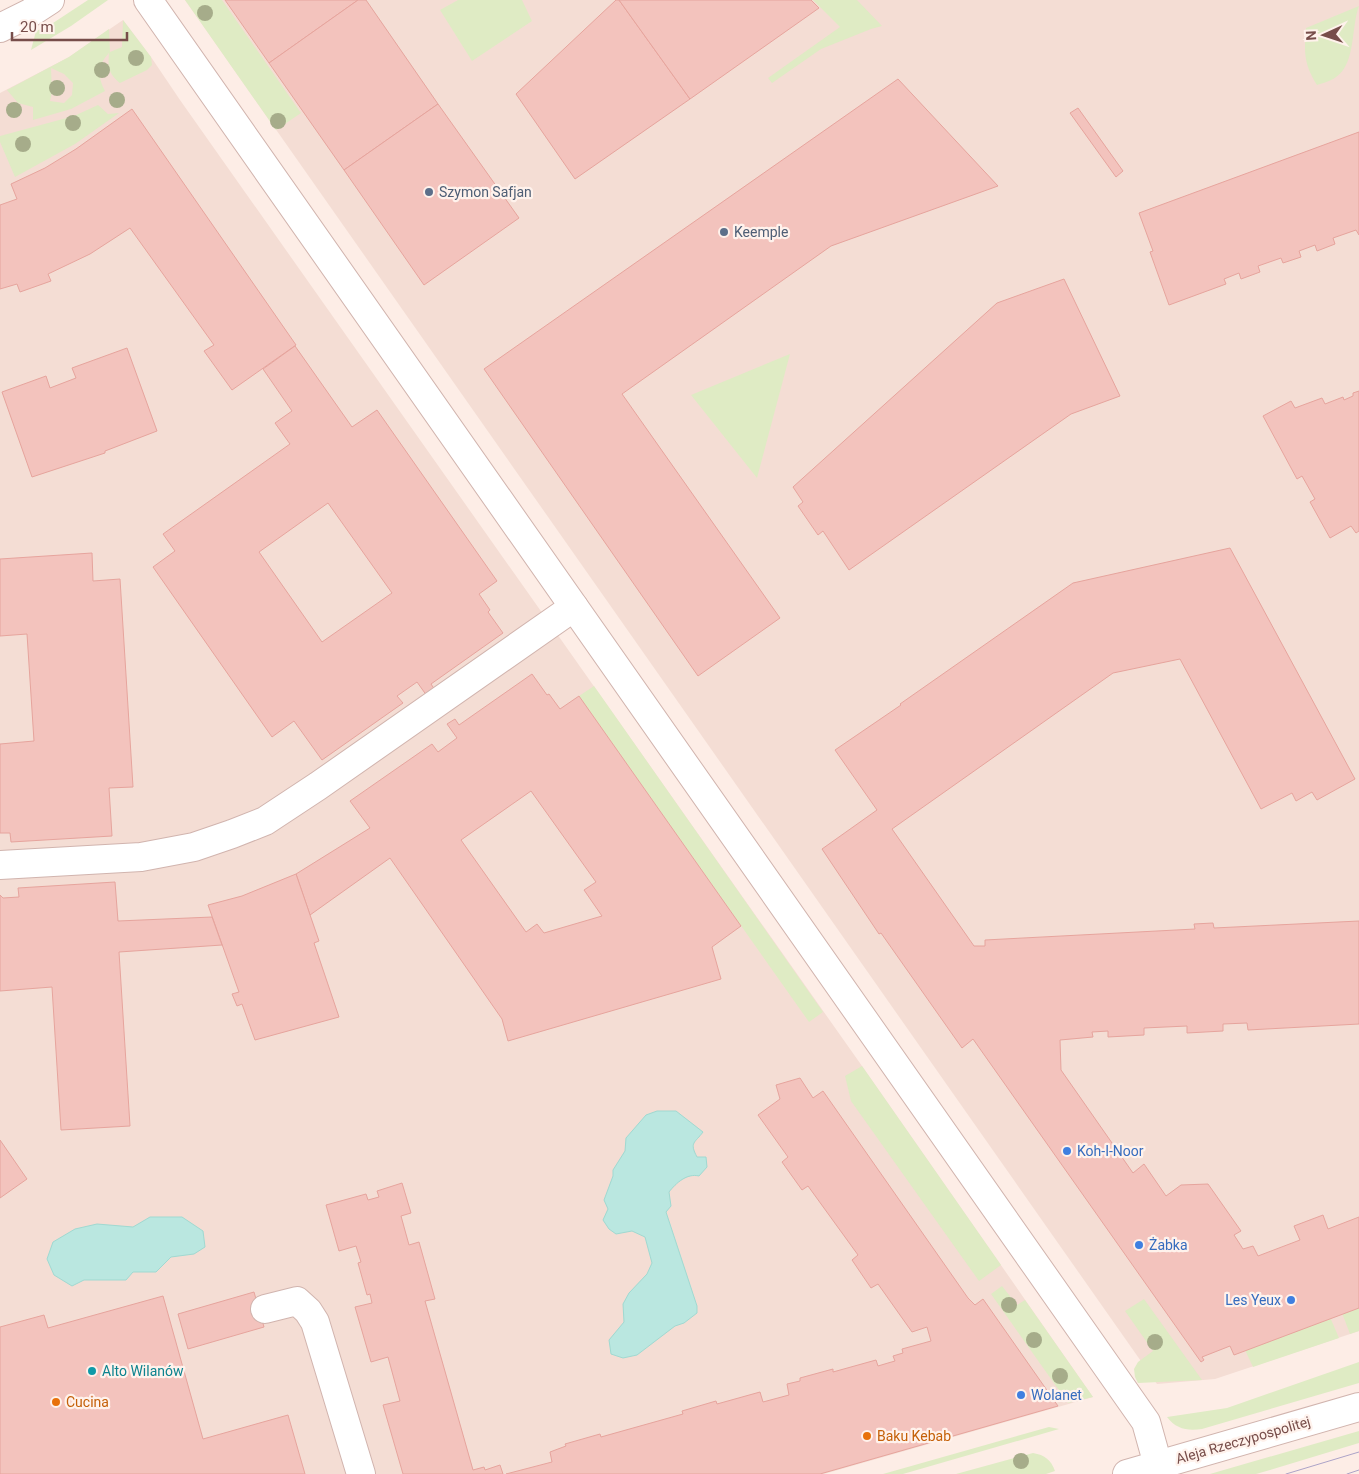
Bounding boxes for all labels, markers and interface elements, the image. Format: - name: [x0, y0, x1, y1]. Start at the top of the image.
- scale bar: [12, 10, 128, 42]
- north arrow: [1299, 10, 1349, 60]
- text: 20 m: [20, 18, 54, 36]
- text: N: [1303, 30, 1319, 41]
- place label: Szymon Safjan: [439, 184, 532, 200]
- marker: Szymon Safjan: [423, 186, 435, 198]
- place label: Keemple: [734, 224, 788, 240]
- marker: Keemple: [718, 226, 730, 238]
- place label: Koh-I-Noor: [1077, 1143, 1144, 1159]
- marker: Koh-I-Noor: [1061, 1145, 1073, 1157]
- place label: Żabka: [1149, 1237, 1188, 1253]
- marker: Żabka: [1133, 1239, 1145, 1251]
- place label: Les Yeux: [1225, 1292, 1281, 1308]
- marker: Les Yeux: [1285, 1294, 1297, 1306]
- place label: Alto Wilanów: [102, 1363, 184, 1379]
- marker: Alto Wilanów: [86, 1365, 98, 1377]
- place label: Wolanet: [1031, 1387, 1082, 1403]
- marker: Wolanet: [1015, 1389, 1027, 1401]
- place label: Cucina: [66, 1394, 109, 1410]
- marker: Cucina: [50, 1396, 62, 1408]
- street label: Aleja Rzeczypospolitej: [1174, 1413, 1312, 1467]
- place label: Baku Kebab: [877, 1428, 951, 1444]
- marker: Baku Kebab: [861, 1430, 873, 1442]

